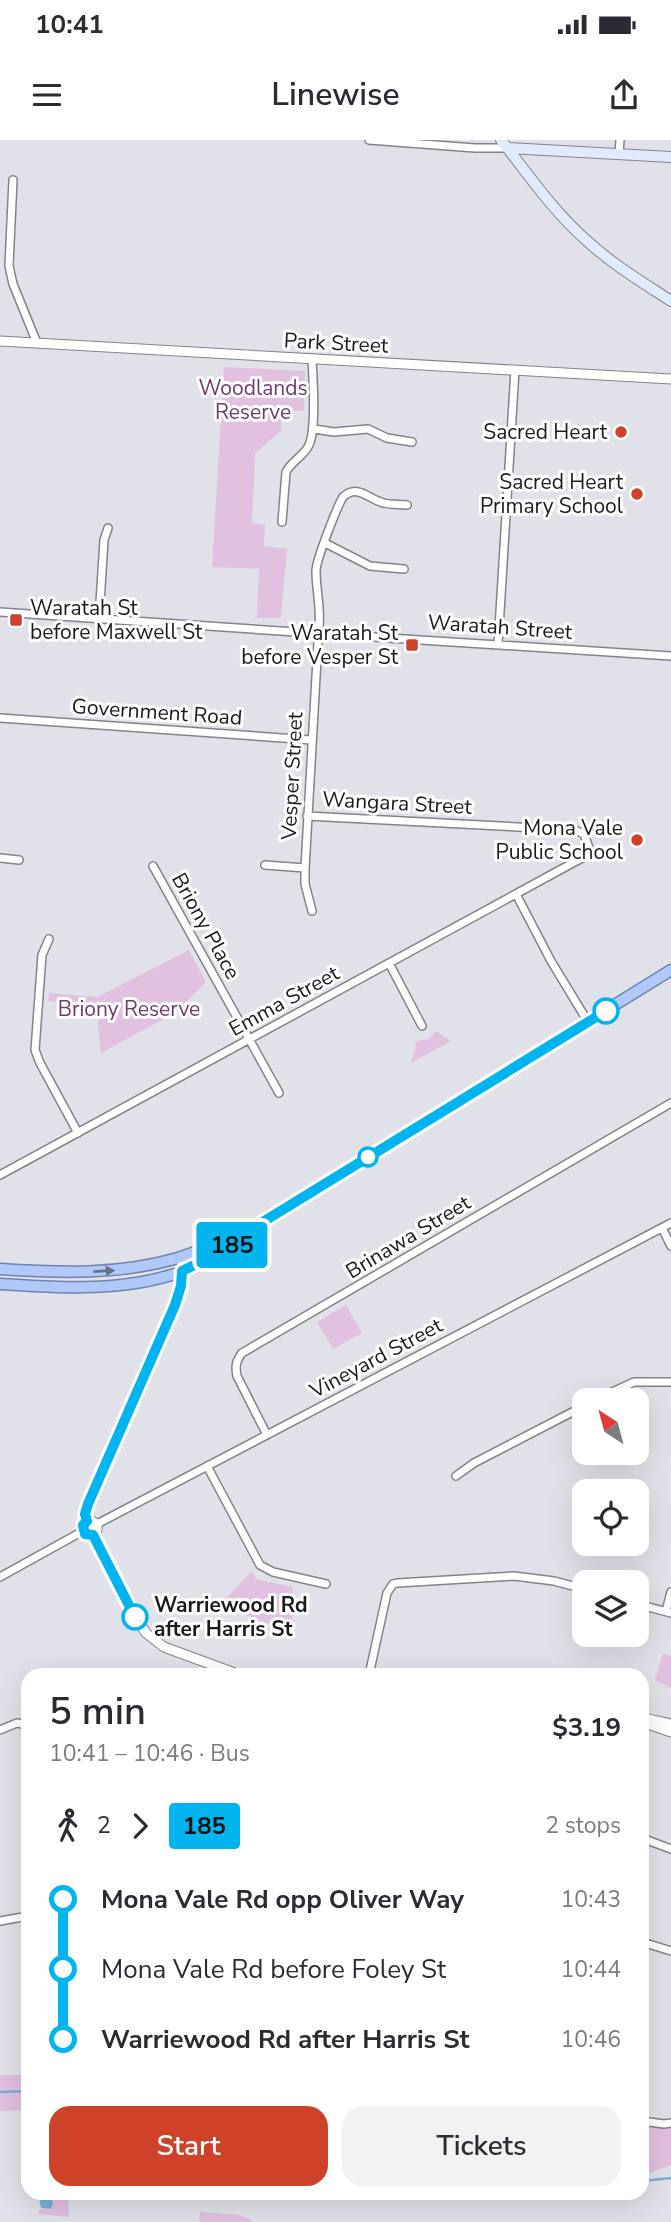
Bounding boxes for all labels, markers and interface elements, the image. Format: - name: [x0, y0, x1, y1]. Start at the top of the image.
- text: 10:41: [35, 7, 104, 42]
- text: Linewise: [271, 73, 400, 116]
- icon: menu: [28, 76, 66, 114]
- icon: share: [605, 76, 643, 114]
- street label: Park Street: [283, 326, 390, 360]
- park label: Woodlands Reserve: [198, 374, 308, 426]
- place label: Sacred Heart: [483, 418, 608, 446]
- marker: Sacred Heart: [613, 424, 629, 440]
- place label: Sacred Heart Primary School: [480, 468, 624, 520]
- marker: Sacred Heart Primary School: [629, 486, 645, 502]
- place label: Waratah St before Maxwell St: [30, 594, 203, 646]
- street label: Waratah Street: [427, 608, 574, 646]
- marker: Waratah St before Maxwell St: [8, 612, 24, 628]
- place label: Waratah St before Vesper St: [241, 619, 399, 671]
- marker: Waratah St before Vesper St: [404, 637, 420, 653]
- street label: Government Road: [71, 692, 243, 732]
- street label: Vesper Street: [275, 711, 309, 842]
- street label: Wangara Street: [322, 785, 473, 821]
- place label: Mona Vale Public School: [495, 814, 624, 866]
- marker: Mona Vale Public School: [629, 832, 645, 848]
- street label: Briony Place: [165, 868, 247, 984]
- street label: Emma Street: [224, 959, 345, 1043]
- park label: Briony Reserve: [58, 995, 200, 1023]
- unlabelled marker: [593, 998, 619, 1024]
- unlabelled marker: [358, 1147, 378, 1167]
- street label: Brinawa Street: [340, 1188, 476, 1285]
- line badge: 185: [192, 1222, 272, 1268]
- text: 185: [210, 1229, 254, 1261]
- one-way arrow: [94, 1265, 116, 1276]
- street label: Vineyard Street: [304, 1311, 448, 1405]
- north arrow: [572, 1388, 649, 1465]
- map controls: [572, 1388, 649, 1647]
- button: locate: [572, 1479, 649, 1556]
- button: layers: [572, 1570, 649, 1647]
- place label: Warriewood Rd after Harris St: [154, 1591, 308, 1643]
- marker: Warriewood Rd after Harris St: [122, 1604, 148, 1630]
- text: 5 min: [49, 1686, 146, 1737]
- text: $3.19: [552, 1710, 621, 1745]
- text: 10:41 – 10:46 · Bus: [49, 1738, 250, 1769]
- icon: walk: [49, 1807, 87, 1845]
- icon: forward: [121, 1807, 159, 1845]
- text: 2: [97, 1810, 111, 1841]
- text: 185: [183, 1810, 226, 1842]
- text: 2 stops: [545, 1810, 621, 1841]
- text: Mona Vale Rd opp Oliver Way: [101, 1882, 464, 1917]
- text: 10:43: [561, 1884, 621, 1915]
- text: Mona Vale Rd before Foley St: [101, 1952, 446, 1987]
- text: 10:44: [561, 1954, 621, 1985]
- text: Warriewood Rd after Harris St: [101, 2022, 470, 2057]
- text: 10:46: [561, 2024, 621, 2055]
- button: Start: [49, 2106, 328, 2186]
- button: Tickets: [342, 2106, 621, 2186]

